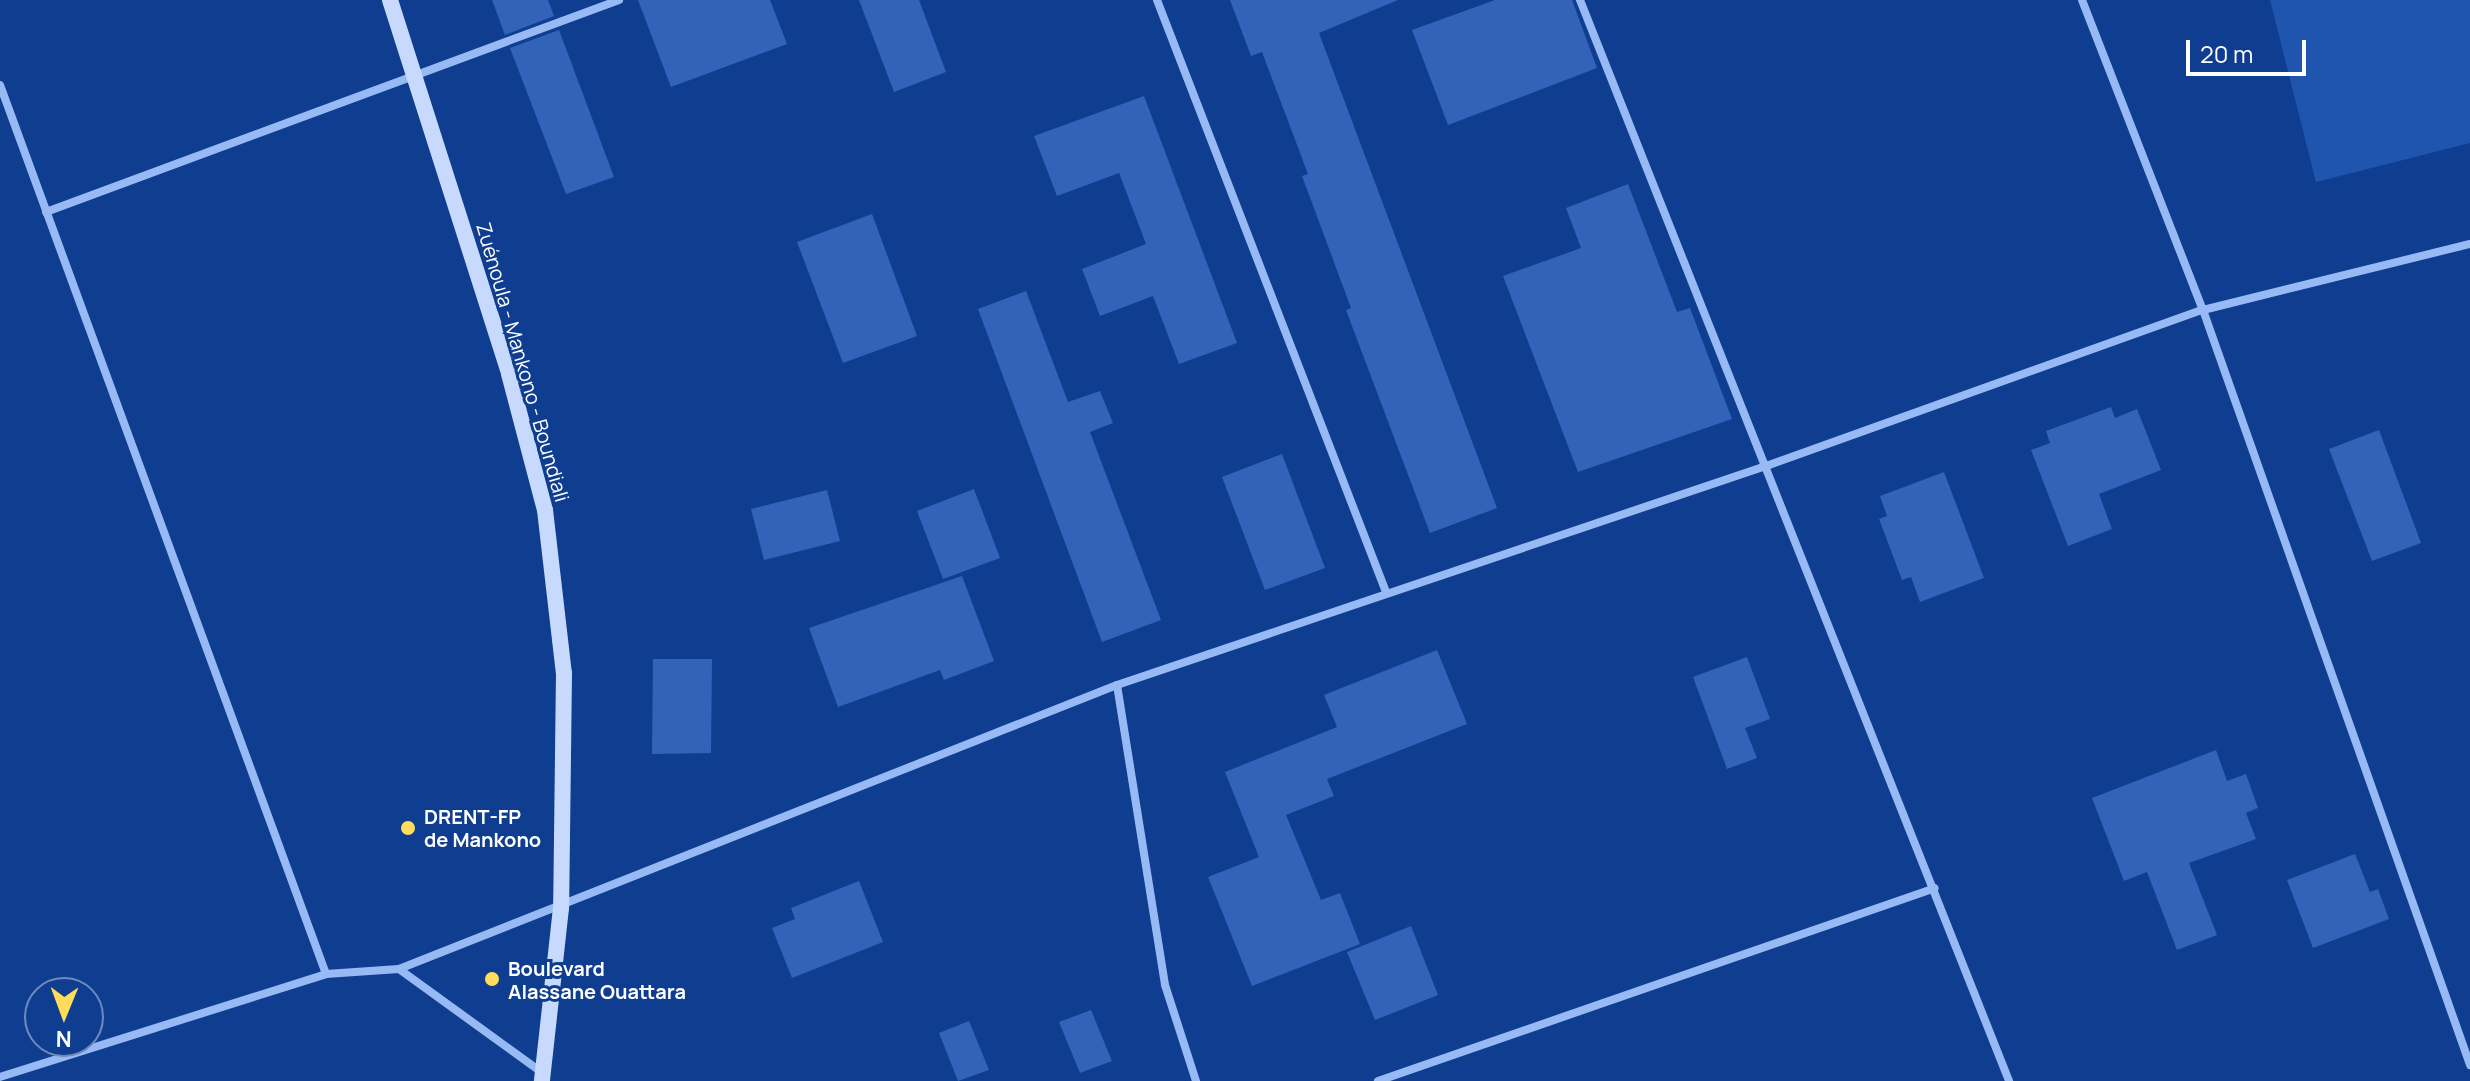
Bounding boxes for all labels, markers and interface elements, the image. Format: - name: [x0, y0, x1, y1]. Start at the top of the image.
- scale bar: [2190, 24, 2310, 74]
- text: 20 m: [2200, 37, 2253, 70]
- street label: Zuénoula - Mankono - Boundiali: [472, 220, 574, 504]
- place label: DRENT-FP de Mankono: [424, 804, 541, 851]
- marker: DRENT-FP de Mankono: [399, 819, 417, 837]
- place label: Boulevard Alassane Ouattara: [508, 956, 686, 1003]
- marker: Boulevard Alassane Ouattara: [483, 970, 501, 988]
- north arrow: [24, 977, 104, 1057]
- text: N: [55, 1024, 72, 1054]

